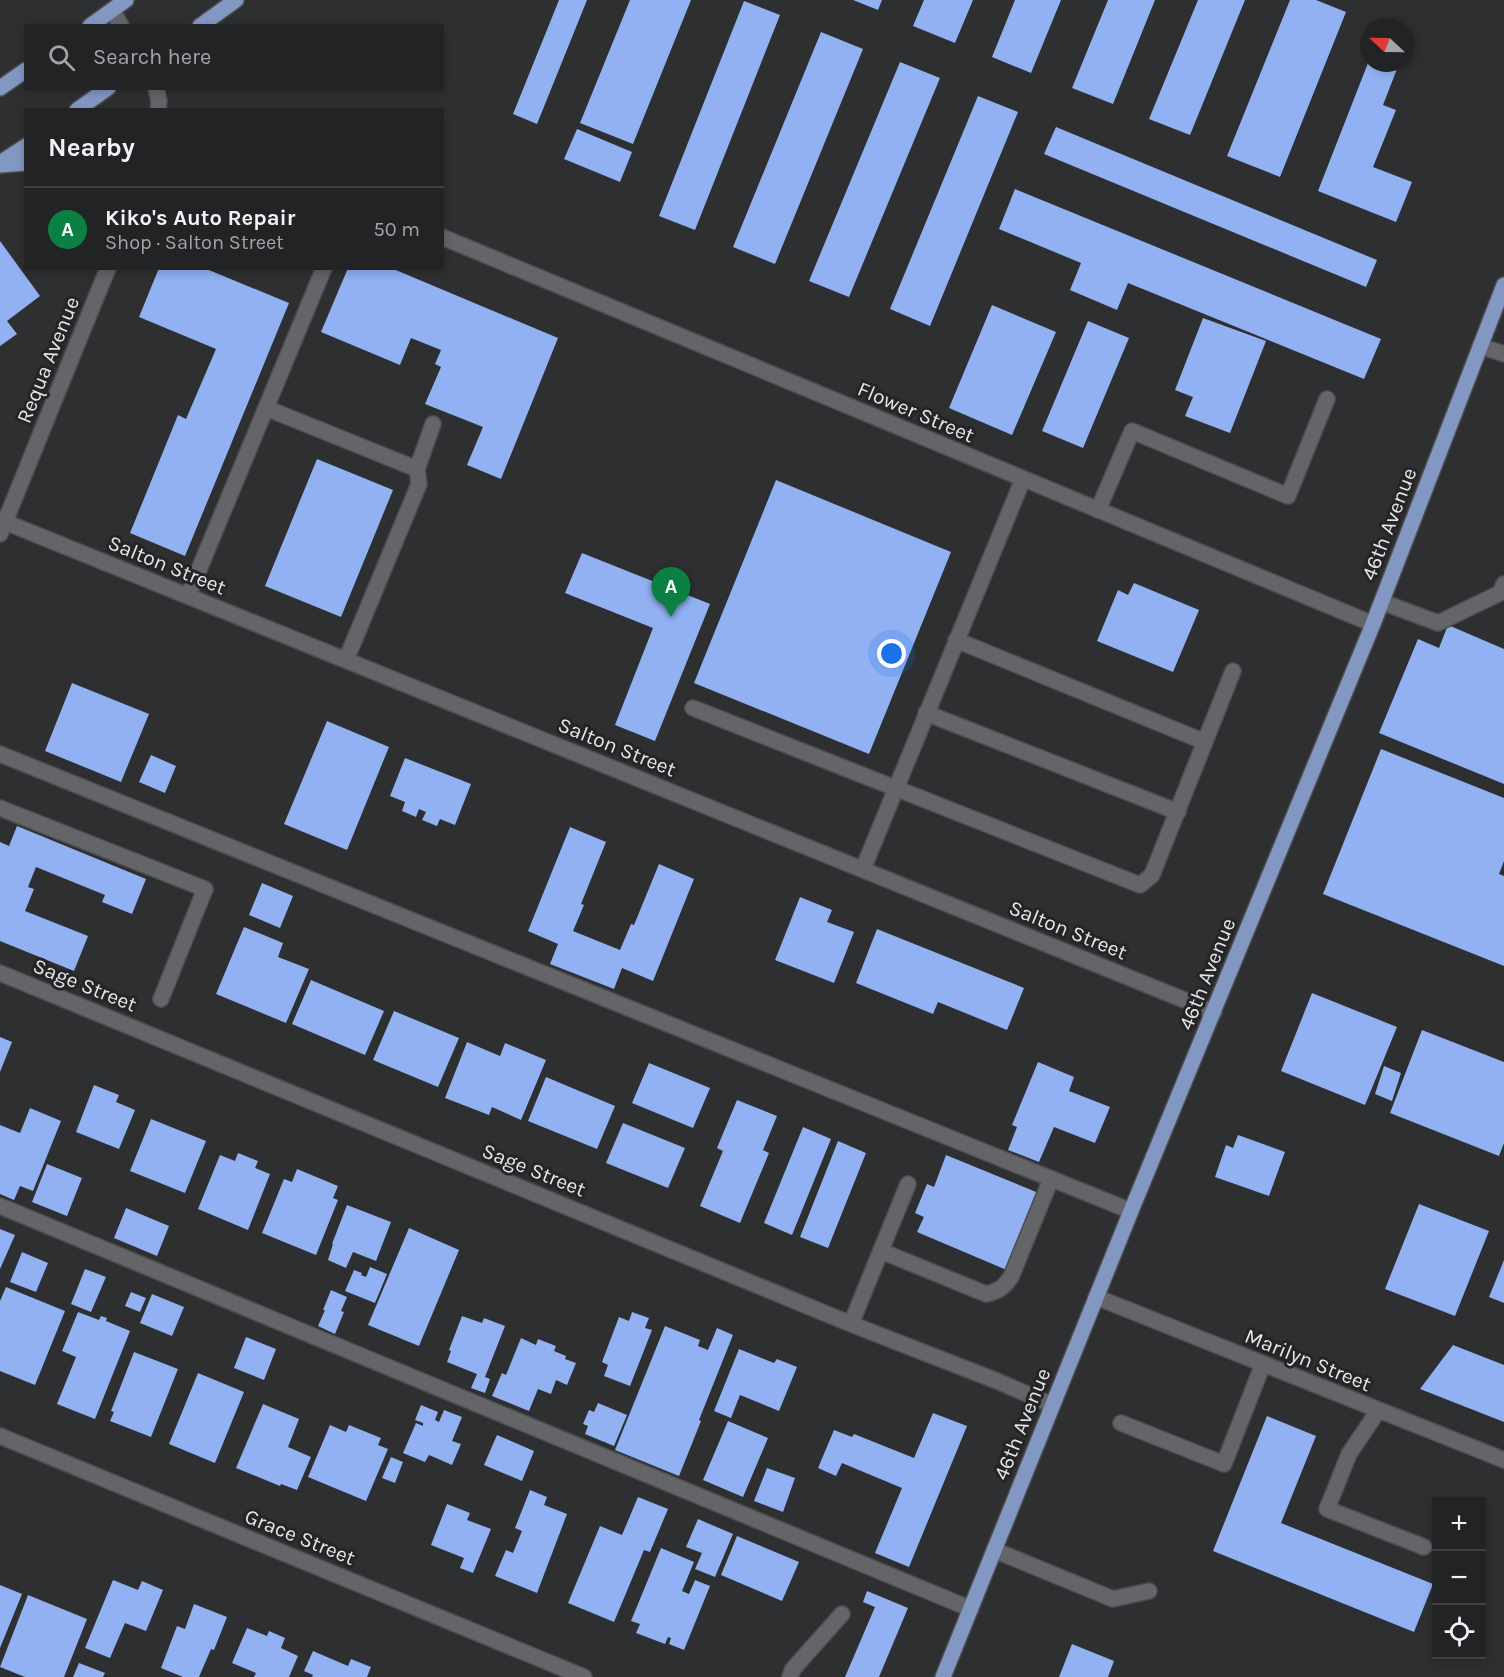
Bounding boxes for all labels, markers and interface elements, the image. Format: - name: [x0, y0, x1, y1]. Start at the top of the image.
- north arrow: [1360, 18, 1414, 72]
- search box: [24, 24, 444, 90]
- icon: search: [45, 41, 78, 74]
- text: Search here: [93, 44, 211, 70]
- text: Nearby: [48, 132, 135, 163]
- text: Kiko's Auto Repair: [105, 205, 295, 231]
- text: A: [61, 218, 74, 241]
- text: 50 m: [373, 218, 420, 241]
- text: Shop · Salton Street: [105, 231, 284, 254]
- street label: Requa Avenue: [12, 293, 84, 427]
- street label: Flower Street: [854, 377, 978, 447]
- street label: 46th Avenue: [1357, 464, 1421, 584]
- street label: Salton Street: [105, 530, 229, 600]
- pin: A: [652, 568, 690, 617]
- your location: [877, 639, 906, 668]
- street label: Salton Street: [555, 712, 679, 782]
- street label: Salton Street: [1006, 895, 1130, 965]
- street label: 46th Avenue: [1174, 915, 1240, 1033]
- street label: Sage Street: [30, 953, 140, 1017]
- street label: Sage Street: [479, 1138, 589, 1202]
- street label: Marilyn Street: [1241, 1324, 1375, 1396]
- street label: 46th Avenue: [989, 1365, 1055, 1483]
- map controls: [1432, 1497, 1486, 1659]
- button: +: [1432, 1497, 1486, 1551]
- street label: Grace Street: [241, 1504, 359, 1570]
- button: −: [1432, 1551, 1486, 1605]
- button: locate: [1432, 1605, 1486, 1659]

